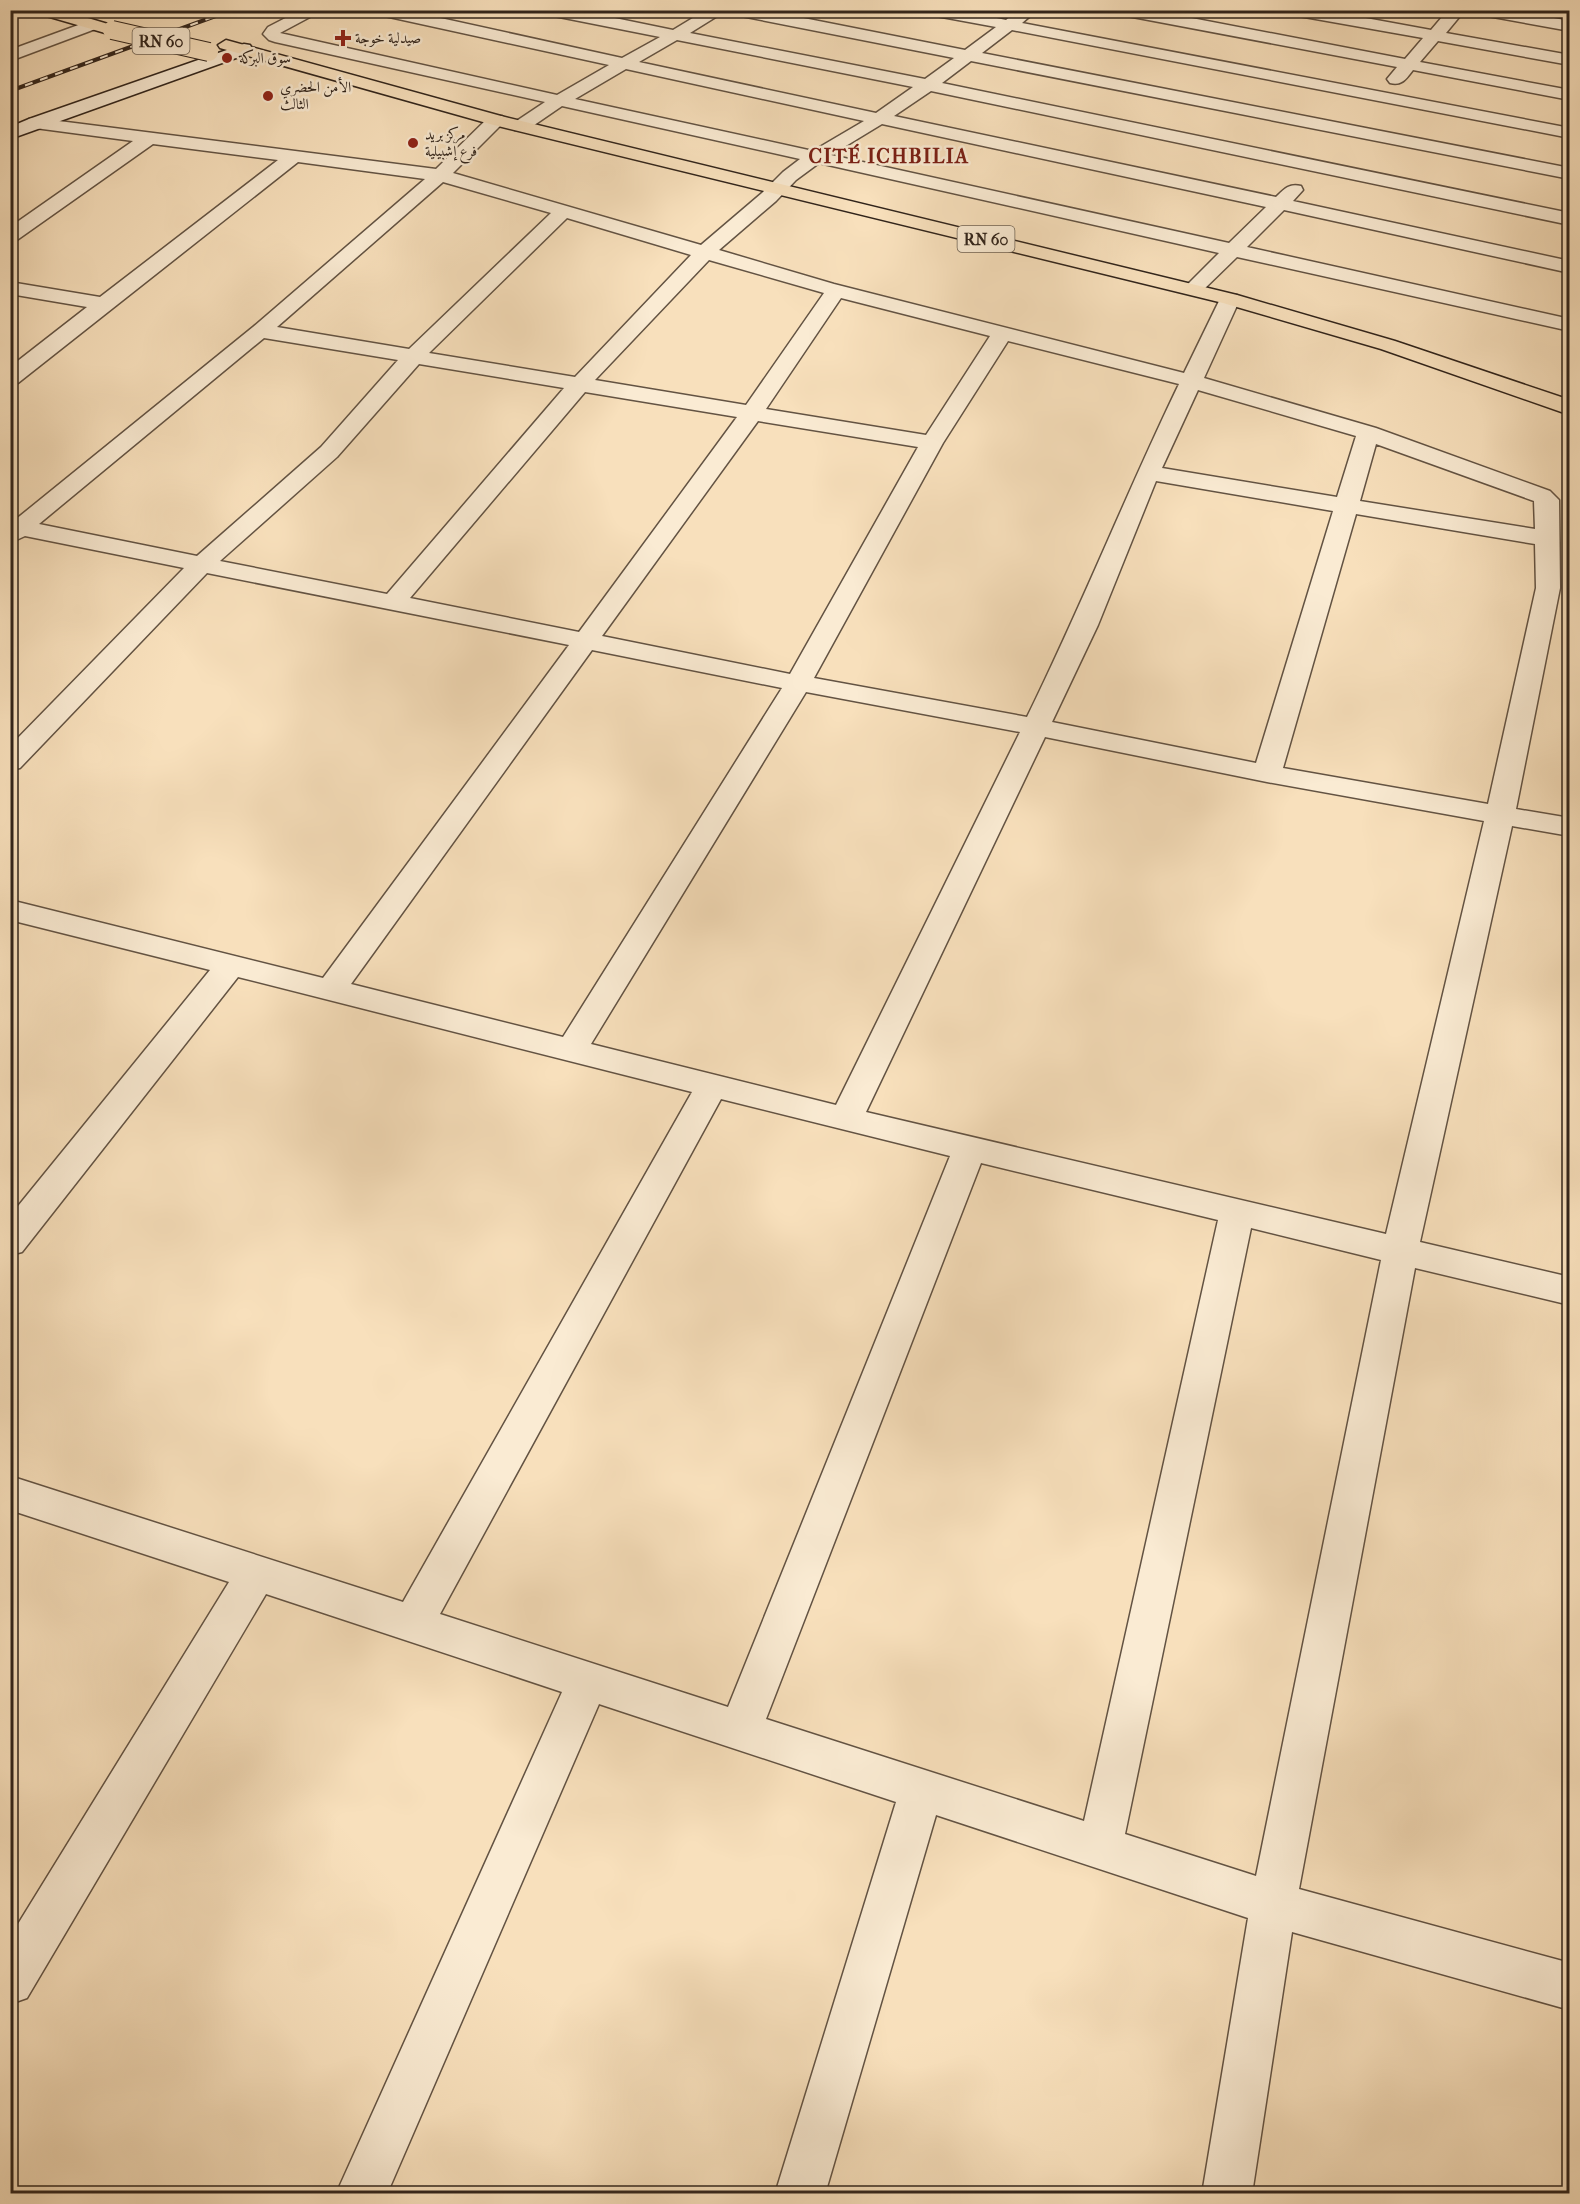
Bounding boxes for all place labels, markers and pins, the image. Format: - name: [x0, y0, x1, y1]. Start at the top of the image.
- place label: صيدلية خوجة: [355, 29, 421, 47]
- marker: صيدلية خوجة: [336, 31, 350, 45]
- place label: سوق البركة: [238, 49, 291, 67]
- marker: سوق البركة: [220, 51, 234, 65]
- place label: الأمن الحضري الثالث: [280, 76, 351, 113]
- marker: الأمن الحضري الثالث: [261, 89, 275, 103]
- place label: مركز بريد فرع إشبيلية: [425, 125, 477, 164]
- marker: مركز بريد فرع إشبيلية: [406, 136, 420, 150]

